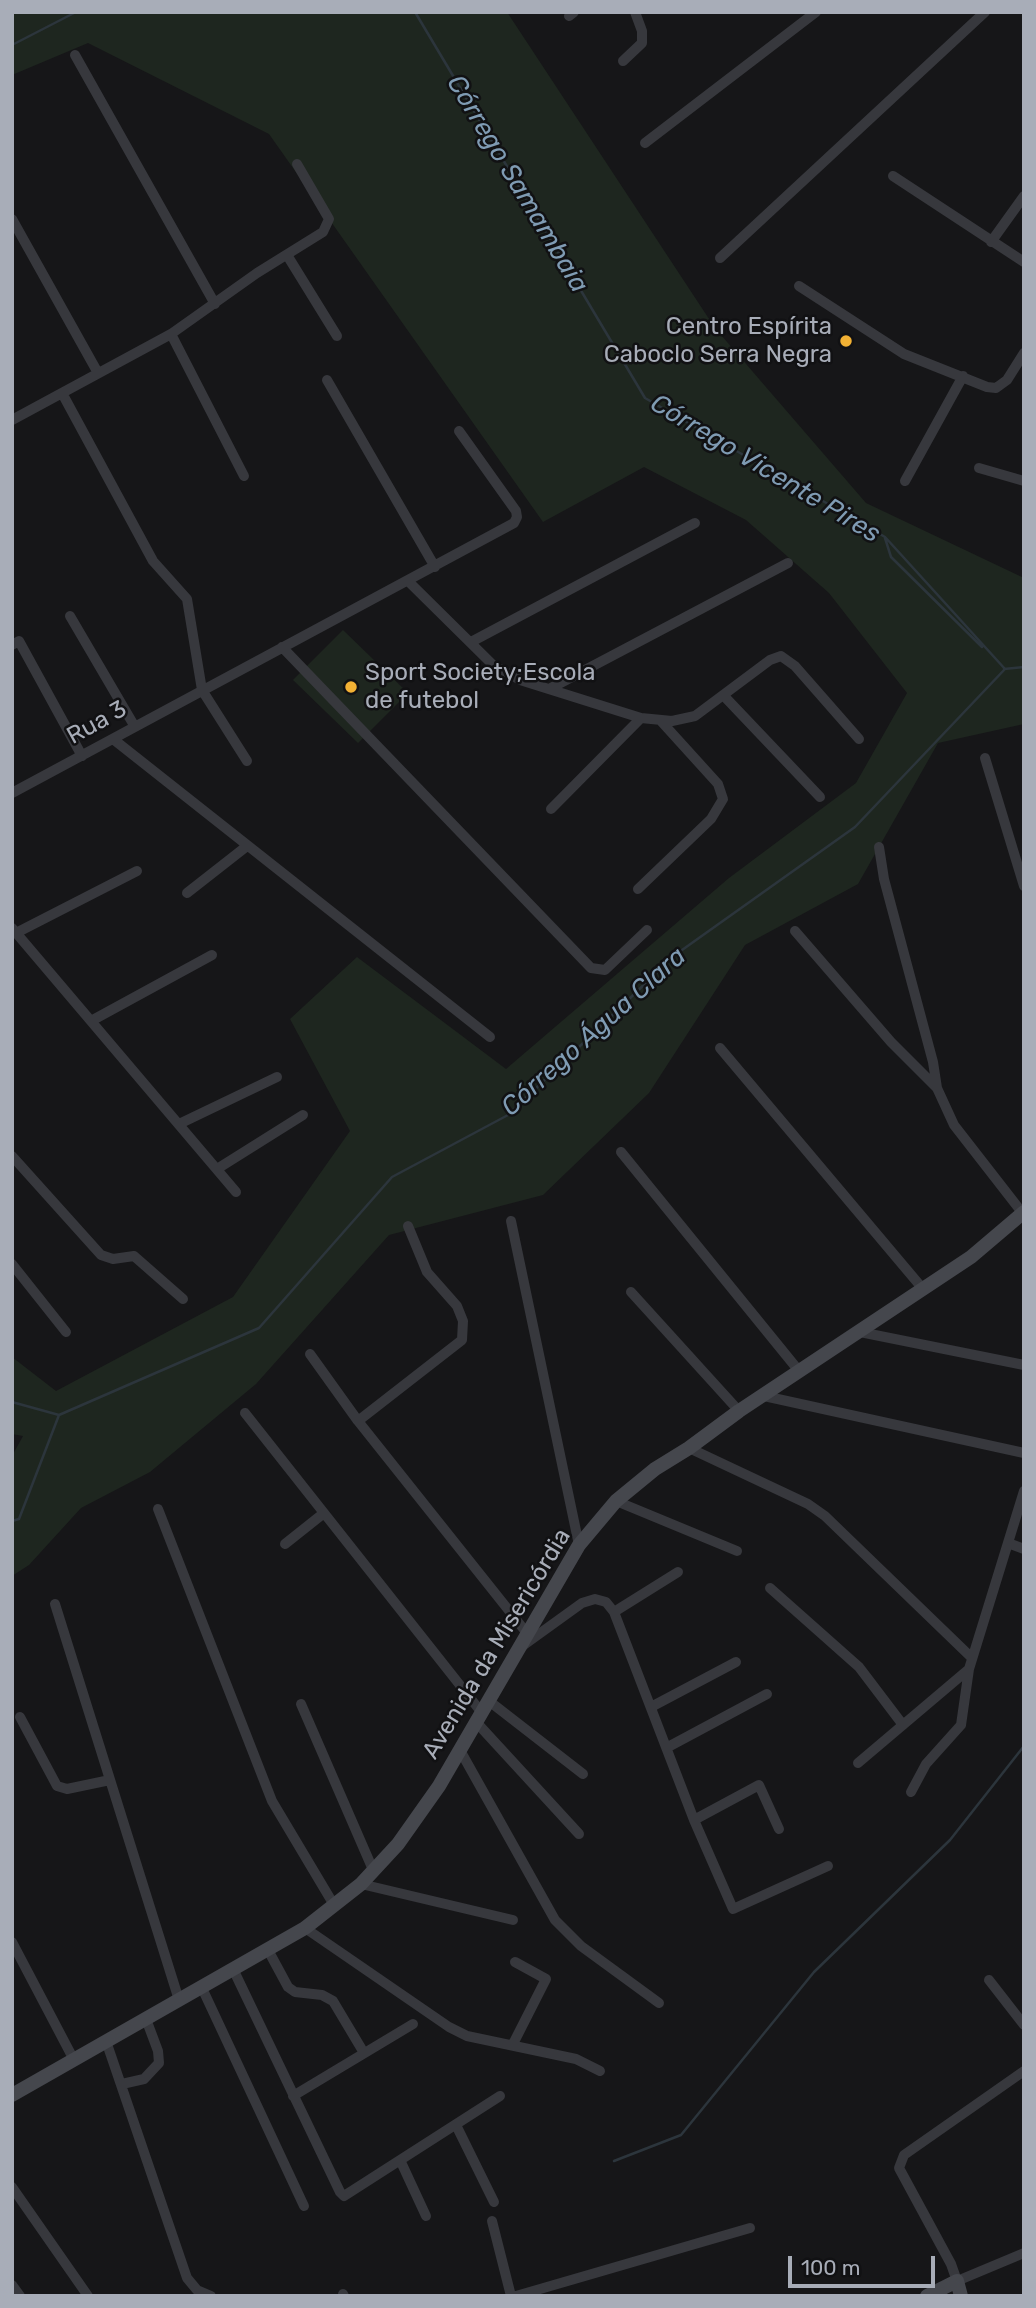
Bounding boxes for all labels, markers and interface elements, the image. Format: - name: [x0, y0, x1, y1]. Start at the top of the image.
- water label: Córrego Samambaia: [440, 70, 594, 298]
- place label: Centro Espírita Caboclo Serra Negra: [604, 313, 832, 369]
- marker: Centro Espírita Caboclo Serra Negra: [838, 333, 854, 349]
- water label: Córrego Vicente Pires: [644, 388, 886, 550]
- place label: Sport Society;Escola de futebol: [365, 659, 596, 715]
- marker: Sport Society;Escola de futebol: [343, 679, 359, 695]
- street label: Rua 3: [62, 695, 132, 751]
- water label: Córrego Água Clara: [495, 941, 693, 1123]
- street label: Avenida da Misericórdia: [417, 1524, 577, 1764]
- scale bar: [791, 2242, 938, 2286]
- text: 100 m: [801, 2255, 860, 2280]

